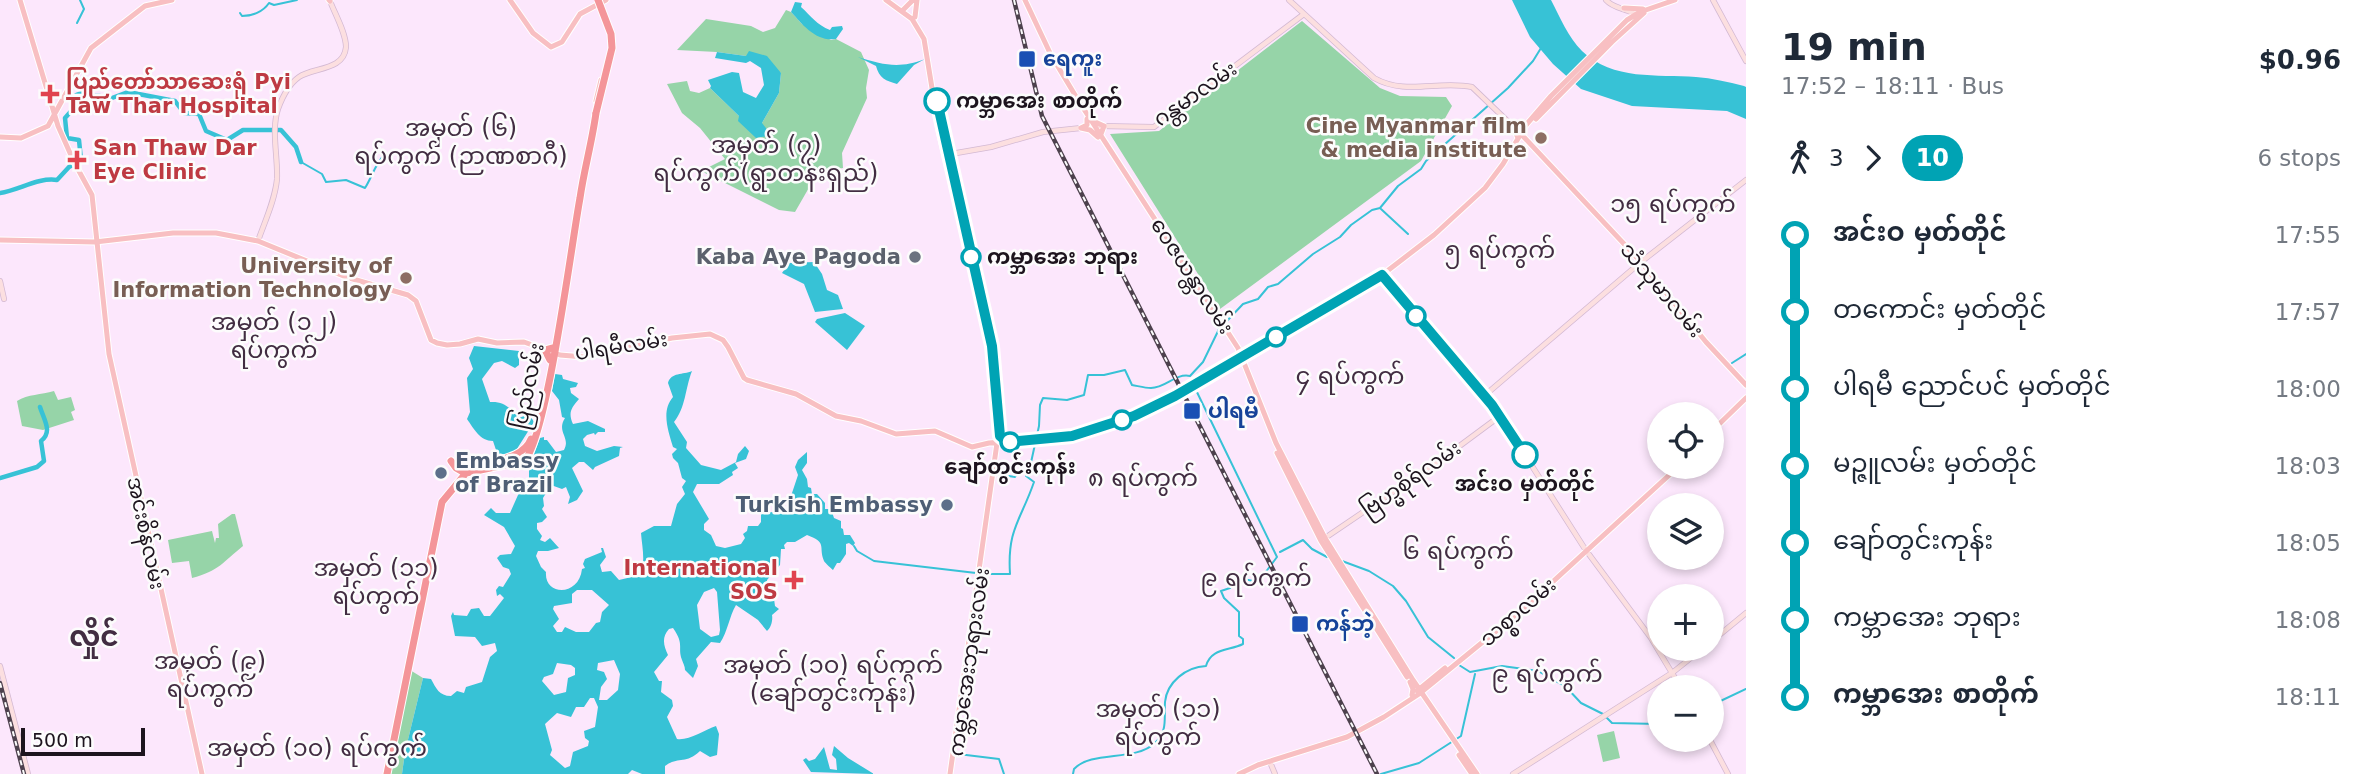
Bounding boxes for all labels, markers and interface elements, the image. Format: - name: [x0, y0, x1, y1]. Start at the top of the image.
- text: 19 min: [1781, 25, 1927, 69]
- text: $0.96: [2259, 45, 2341, 75]
- place label: ရေကူး: [1043, 47, 1102, 76]
- marker: ရေကူး: [1017, 49, 1037, 69]
- street label: ဂန္တမာလမ်း: [1146, 53, 1244, 135]
- place label: ပြည်တော်သာဆေးရုံ Pyi Taw Thar Hospital: [66, 66, 291, 118]
- text: 17:52 – 18:11 · Bus: [1781, 73, 2004, 99]
- marker: ပြည်တော်သာဆေးရုံ Pyi Taw Thar Hospital: [40, 84, 60, 104]
- place label: ကမ္ဘာအေး စာတိုက်: [956, 85, 1122, 118]
- marker: ကမ္ဘာအေး စာတိုက်: [924, 88, 950, 114]
- district label: အမှတ် (၆) ရပ်ကွက် (ဉာဏစာဂီ): [354, 112, 568, 175]
- place label: Cine Myanmar film & media institute: [1306, 114, 1527, 162]
- district label: အမှတ် (၇) ရပ်ကွက်(ရွာတန်းရှည်): [654, 129, 878, 192]
- marker: Cine Myanmar film & media institute: [1533, 130, 1549, 146]
- place label: San Thaw Dar Eye Clinic: [93, 136, 257, 184]
- icon: walk: [1781, 139, 1819, 177]
- icon: forward: [1854, 139, 1892, 177]
- text: 10: [1916, 144, 1949, 172]
- text: 3: [1829, 145, 1844, 171]
- text: 6 stops: [2257, 145, 2341, 171]
- marker: San Thaw Dar Eye Clinic: [67, 150, 87, 170]
- district label: ၁၅ ရပ်ကွက်: [1610, 188, 1736, 223]
- street label: ဝေဇယန္တာလမ်း: [1142, 211, 1242, 341]
- text: အင်းဝ မှတ်တိုင်: [1833, 217, 2007, 247]
- text: 17:55: [2275, 222, 2341, 248]
- district label: ၅ ရပ်ကွက်: [1445, 234, 1555, 269]
- street label: သံသုမာလမ်း: [1612, 235, 1712, 345]
- place label: Kaba Aye Pagoda: [696, 245, 901, 269]
- place label: ကမ္ဘာအေး ဘုရား: [987, 245, 1138, 274]
- marker: ကမ္ဘာအေး ဘုရား: [961, 247, 981, 267]
- marker: Kaba Aye Pagoda: [907, 249, 923, 265]
- place label: University of Information Technology: [112, 254, 393, 302]
- marker: University of Information Technology: [398, 270, 414, 286]
- text: တကောင်း မှတ်တိုင်: [1833, 294, 2046, 324]
- text: 17:57: [2275, 299, 2341, 325]
- district label: အမှတ် (၁၂) ရပ်ကွက်: [211, 306, 337, 369]
- unlabelled marker: [1406, 306, 1426, 326]
- street label: ပါရမီလမ်း: [572, 323, 670, 370]
- unlabelled marker: [1266, 327, 1286, 347]
- street label: ပြည်လမ်း: [503, 340, 554, 432]
- district label: ၄ ရပ်ကွက်: [1295, 360, 1405, 395]
- text: ပါရမီ ညောင်ပင် မှတ်တိုင်: [1833, 371, 2111, 401]
- text: 18:00: [2275, 376, 2341, 402]
- place label: ပါရမီ: [1208, 396, 1259, 428]
- marker: ပါရမီ: [1182, 401, 1202, 421]
- map controls: [1647, 402, 1724, 752]
- button: locate: [1647, 402, 1724, 479]
- unlabelled marker: [1112, 410, 1132, 430]
- marker: ချော်တွင်းကုန်း: [1000, 432, 1020, 452]
- street label: ဗြဟ္မစိုရ်လမ်း: [1354, 433, 1469, 527]
- marker: အင်းဝ မှတ်တိုင်: [1512, 442, 1538, 468]
- text: မဉ္ဇူလမ်း မှတ်တိုင်: [1833, 448, 2037, 478]
- place label: Embassy of Brazil: [455, 449, 559, 497]
- place label: ချော်တွင်းကုန်း: [944, 451, 1076, 485]
- text: 18:03: [2275, 453, 2341, 479]
- district label: ၈ ရပ်ကွက်: [1088, 462, 1198, 497]
- marker: Embassy of Brazil: [433, 465, 449, 481]
- place label: အင်းဝ မှတ်တိုင်: [1455, 468, 1595, 501]
- street label: အင်းစိန်လမ်း: [117, 474, 174, 593]
- place label: Turkish Embassy: [736, 493, 933, 517]
- button: layers: [1647, 493, 1724, 570]
- marker: Turkish Embassy: [939, 497, 955, 513]
- text: ချော်တွင်းကုန်း: [1833, 525, 1993, 555]
- text: 18:05: [2275, 530, 2341, 556]
- district label: ၆ ရပ်ကွက်: [1402, 535, 1514, 570]
- district label: အမှတ် (၁၁) ရပ်ကွက်: [313, 552, 439, 615]
- place label: International SOS: [623, 556, 778, 604]
- district label: ၉ ရပ်ကွက်: [1200, 562, 1312, 597]
- street label: ကမ္ဘာအေးဘုရားလမ်း: [940, 566, 999, 758]
- marker: International SOS: [784, 570, 804, 590]
- street label: သစ္စာလမ်း: [1473, 570, 1564, 656]
- button: +: [1647, 584, 1724, 661]
- text: ကမ္ဘာအေး ဘုရား: [1833, 602, 2021, 632]
- text: 18:08: [2275, 607, 2341, 633]
- place label: ကန်ဘဲ့: [1316, 608, 1374, 641]
- marker: ကန်ဘဲ့: [1290, 614, 1310, 634]
- district label: လှိုင်: [69, 617, 119, 659]
- district label: အမှတ် (၉) ရပ်ကွက်: [154, 645, 266, 708]
- district label: အမှတ် (၁၀) ရပ်ကွက် (ချော်တွင်းကုန်း): [723, 649, 943, 712]
- district label: ၉ ရပ်ကွက်: [1491, 658, 1603, 693]
- button: −: [1647, 675, 1724, 752]
- text: ကမ္ဘာအေး စာတိုက်: [1833, 679, 2039, 709]
- text: 18:11: [2275, 684, 2341, 710]
- district label: အမှတ် (၁၁) ရပ်ကွက်: [1095, 693, 1221, 756]
- scale bar: [21, 725, 145, 757]
- text: 500 m: [32, 729, 93, 751]
- district label: အမှတ် (၁၀) ရပ်ကွက်: [207, 732, 427, 767]

